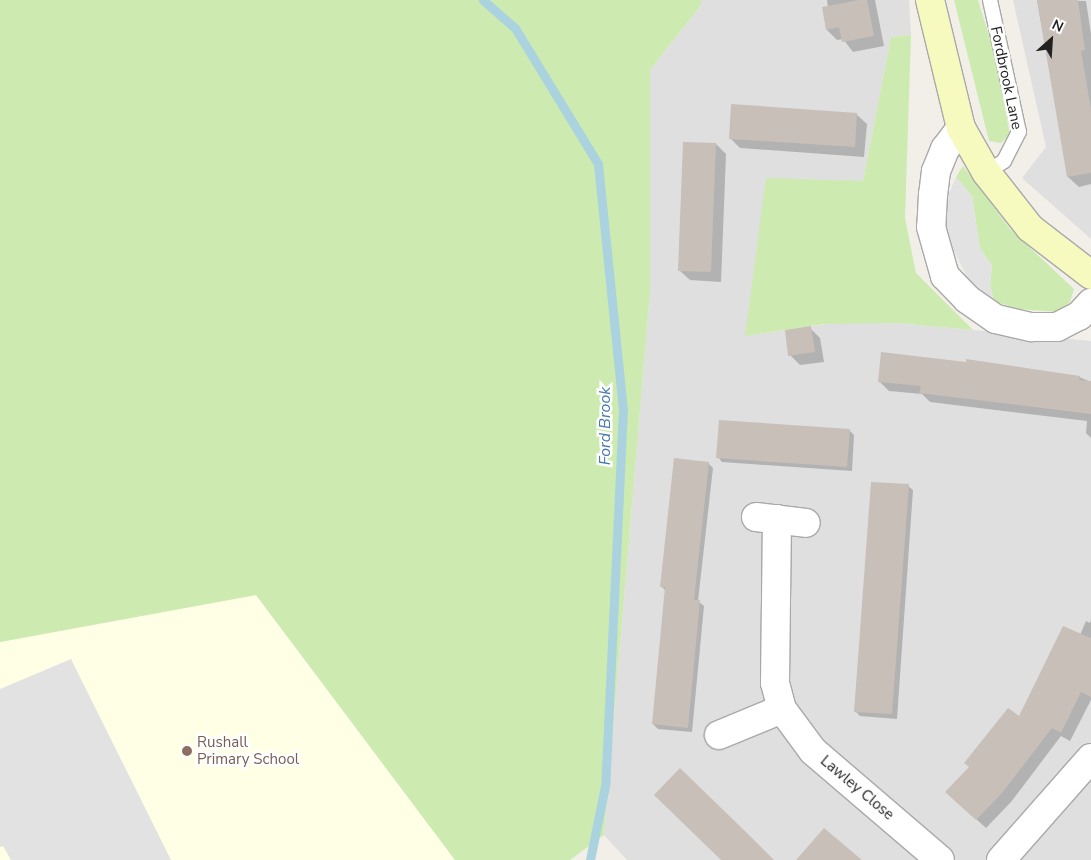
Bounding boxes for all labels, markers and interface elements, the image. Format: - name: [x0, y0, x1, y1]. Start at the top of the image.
- north arrow: [1026, 15, 1076, 65]
- text: N: [1049, 15, 1067, 37]
- street label: Fordbrook Lane: [986, 25, 1026, 131]
- water label: Ford Brook: [595, 387, 615, 465]
- place label: Rushall Primary School: [197, 733, 299, 768]
- marker: Rushall Primary School: [181, 745, 193, 757]
- street label: Lawley Close: [817, 752, 897, 824]

